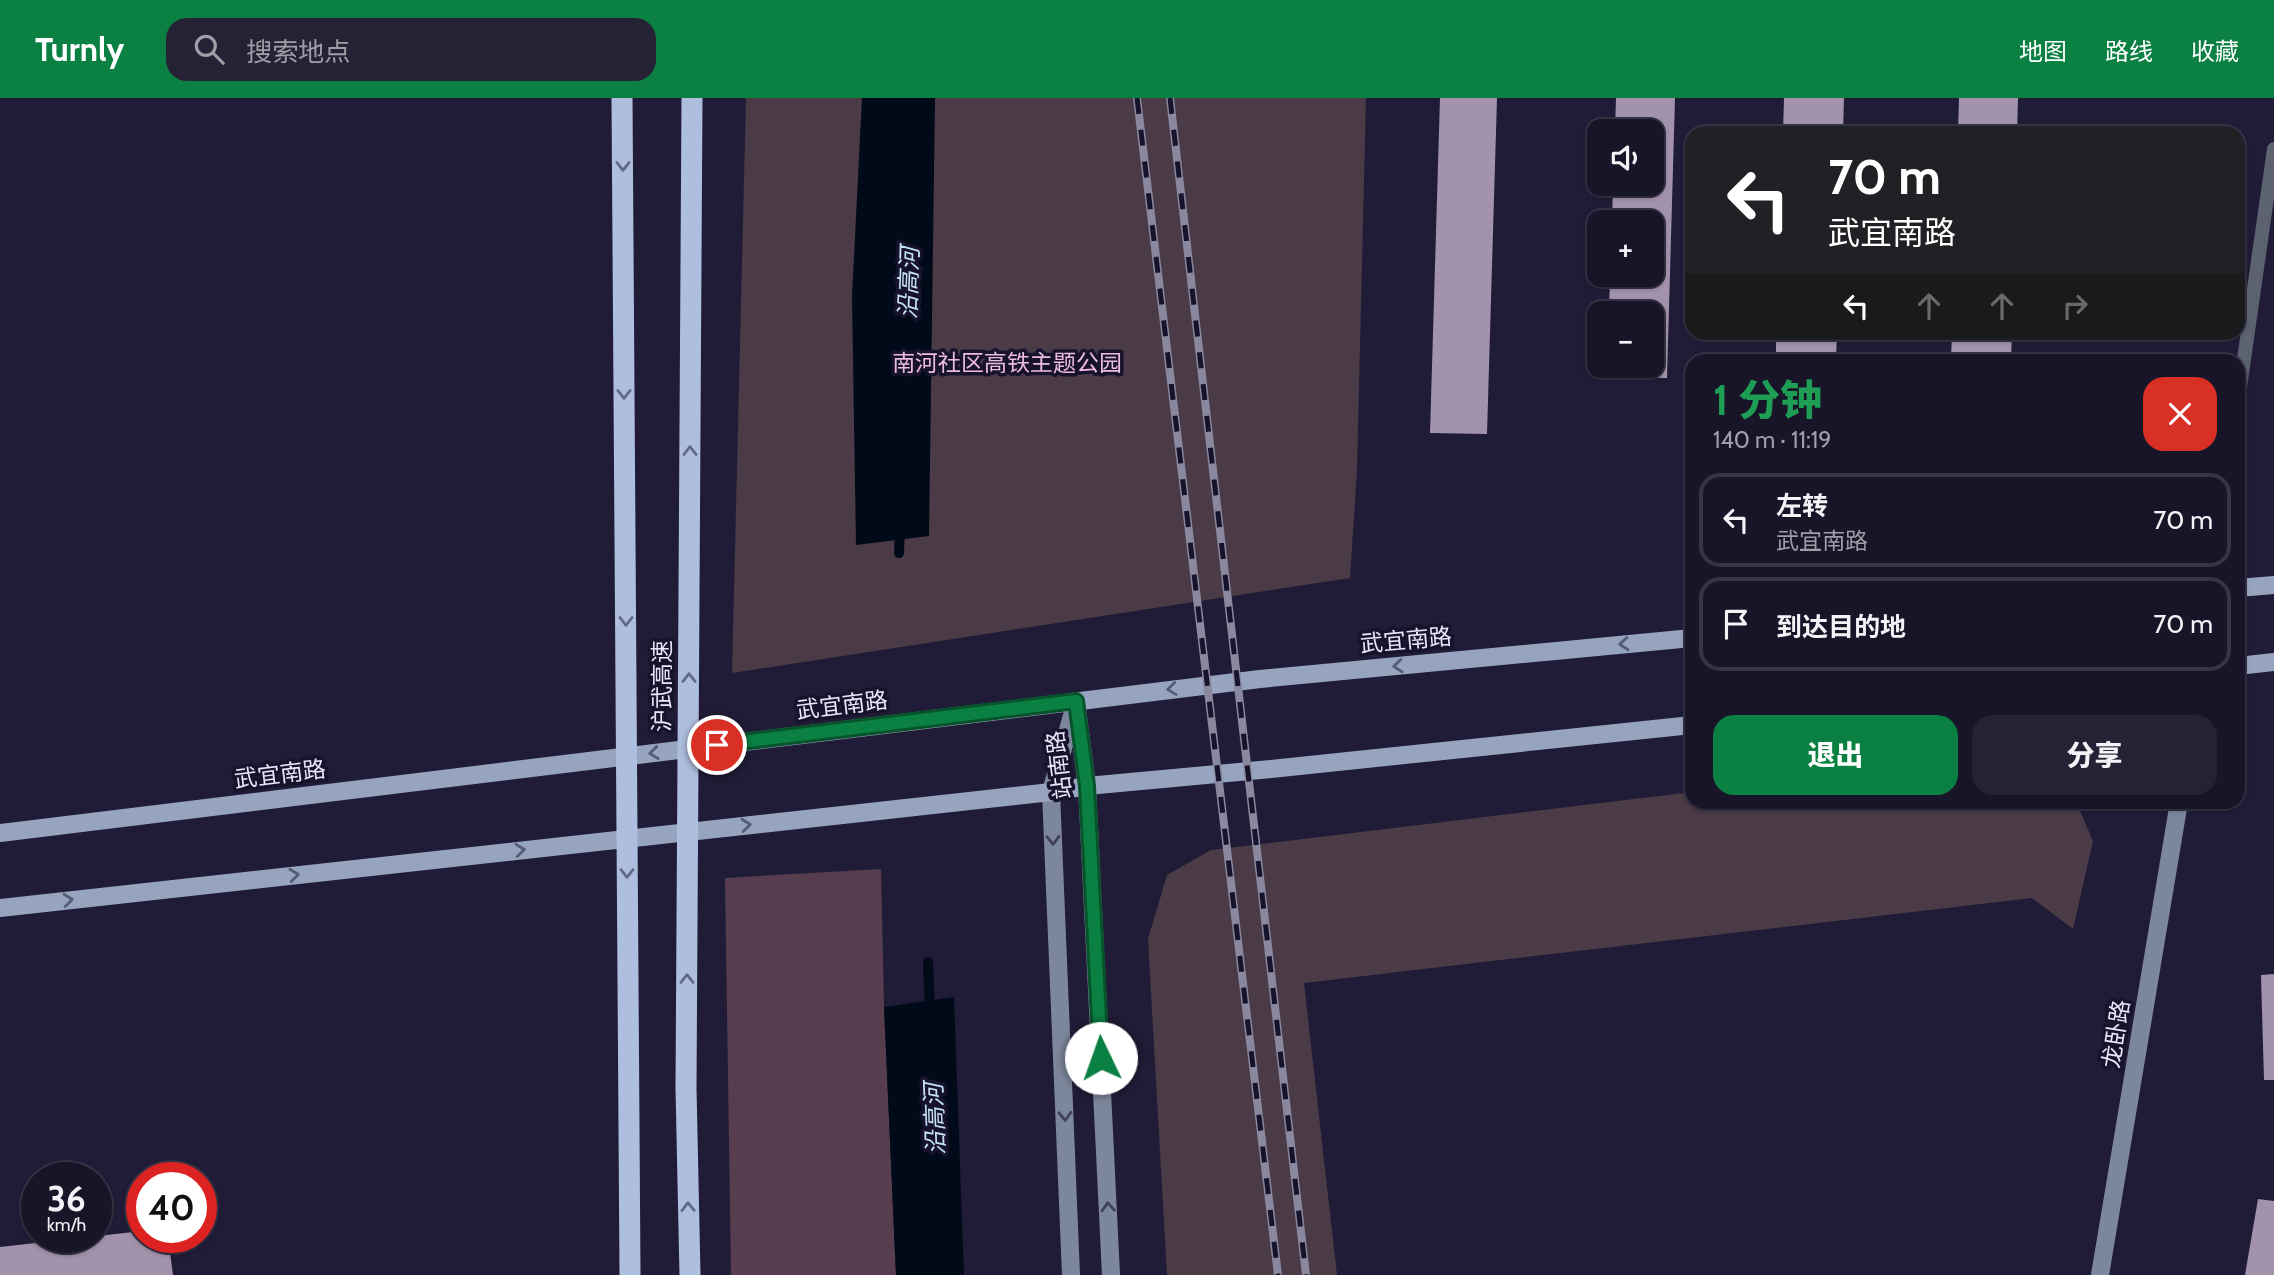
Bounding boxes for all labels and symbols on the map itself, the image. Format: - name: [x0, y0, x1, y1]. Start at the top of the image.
- one-way arrow: [615, 161, 631, 172]
- water label: 沿高河: [893, 243, 924, 319]
- park label: 南河社区高铁主题公园: [892, 349, 1122, 377]
- one-way arrow: [616, 389, 632, 399]
- one-way arrow: [682, 445, 698, 456]
- one-way arrow: [618, 616, 634, 627]
- street label: 武宜南路: [1359, 622, 1453, 658]
- one-way arrow: [1618, 637, 1630, 652]
- street label: 沪武高速: [648, 640, 676, 732]
- one-way arrow: [1392, 658, 1403, 673]
- one-way arrow: [681, 673, 697, 683]
- one-way arrow: [1166, 682, 1177, 697]
- street label: 武宜南路: [795, 685, 889, 725]
- pin: [687, 715, 747, 775]
- street label: 站南路: [1041, 729, 1077, 801]
- one-way arrow: [648, 745, 659, 760]
- street label: 武宜南路: [233, 754, 327, 794]
- one-way arrow: [740, 818, 752, 833]
- one-way arrow: [1046, 835, 1061, 846]
- one-way arrow: [514, 843, 526, 858]
- one-way arrow: [288, 868, 300, 883]
- one-way arrow: [620, 868, 635, 879]
- one-way arrow: [62, 893, 74, 908]
- one-way arrow: [679, 974, 695, 984]
- street label: 龙卧路: [2097, 998, 2135, 1070]
- position arrow: [1064, 1021, 1138, 1095]
- water label: 沿高河: [919, 1079, 950, 1156]
- one-way arrow: [1057, 1111, 1072, 1122]
- speed limit sign: 40: [126, 1162, 217, 1253]
- one-way arrow: [681, 1201, 696, 1212]
- one-way arrow: [1101, 1201, 1116, 1212]

